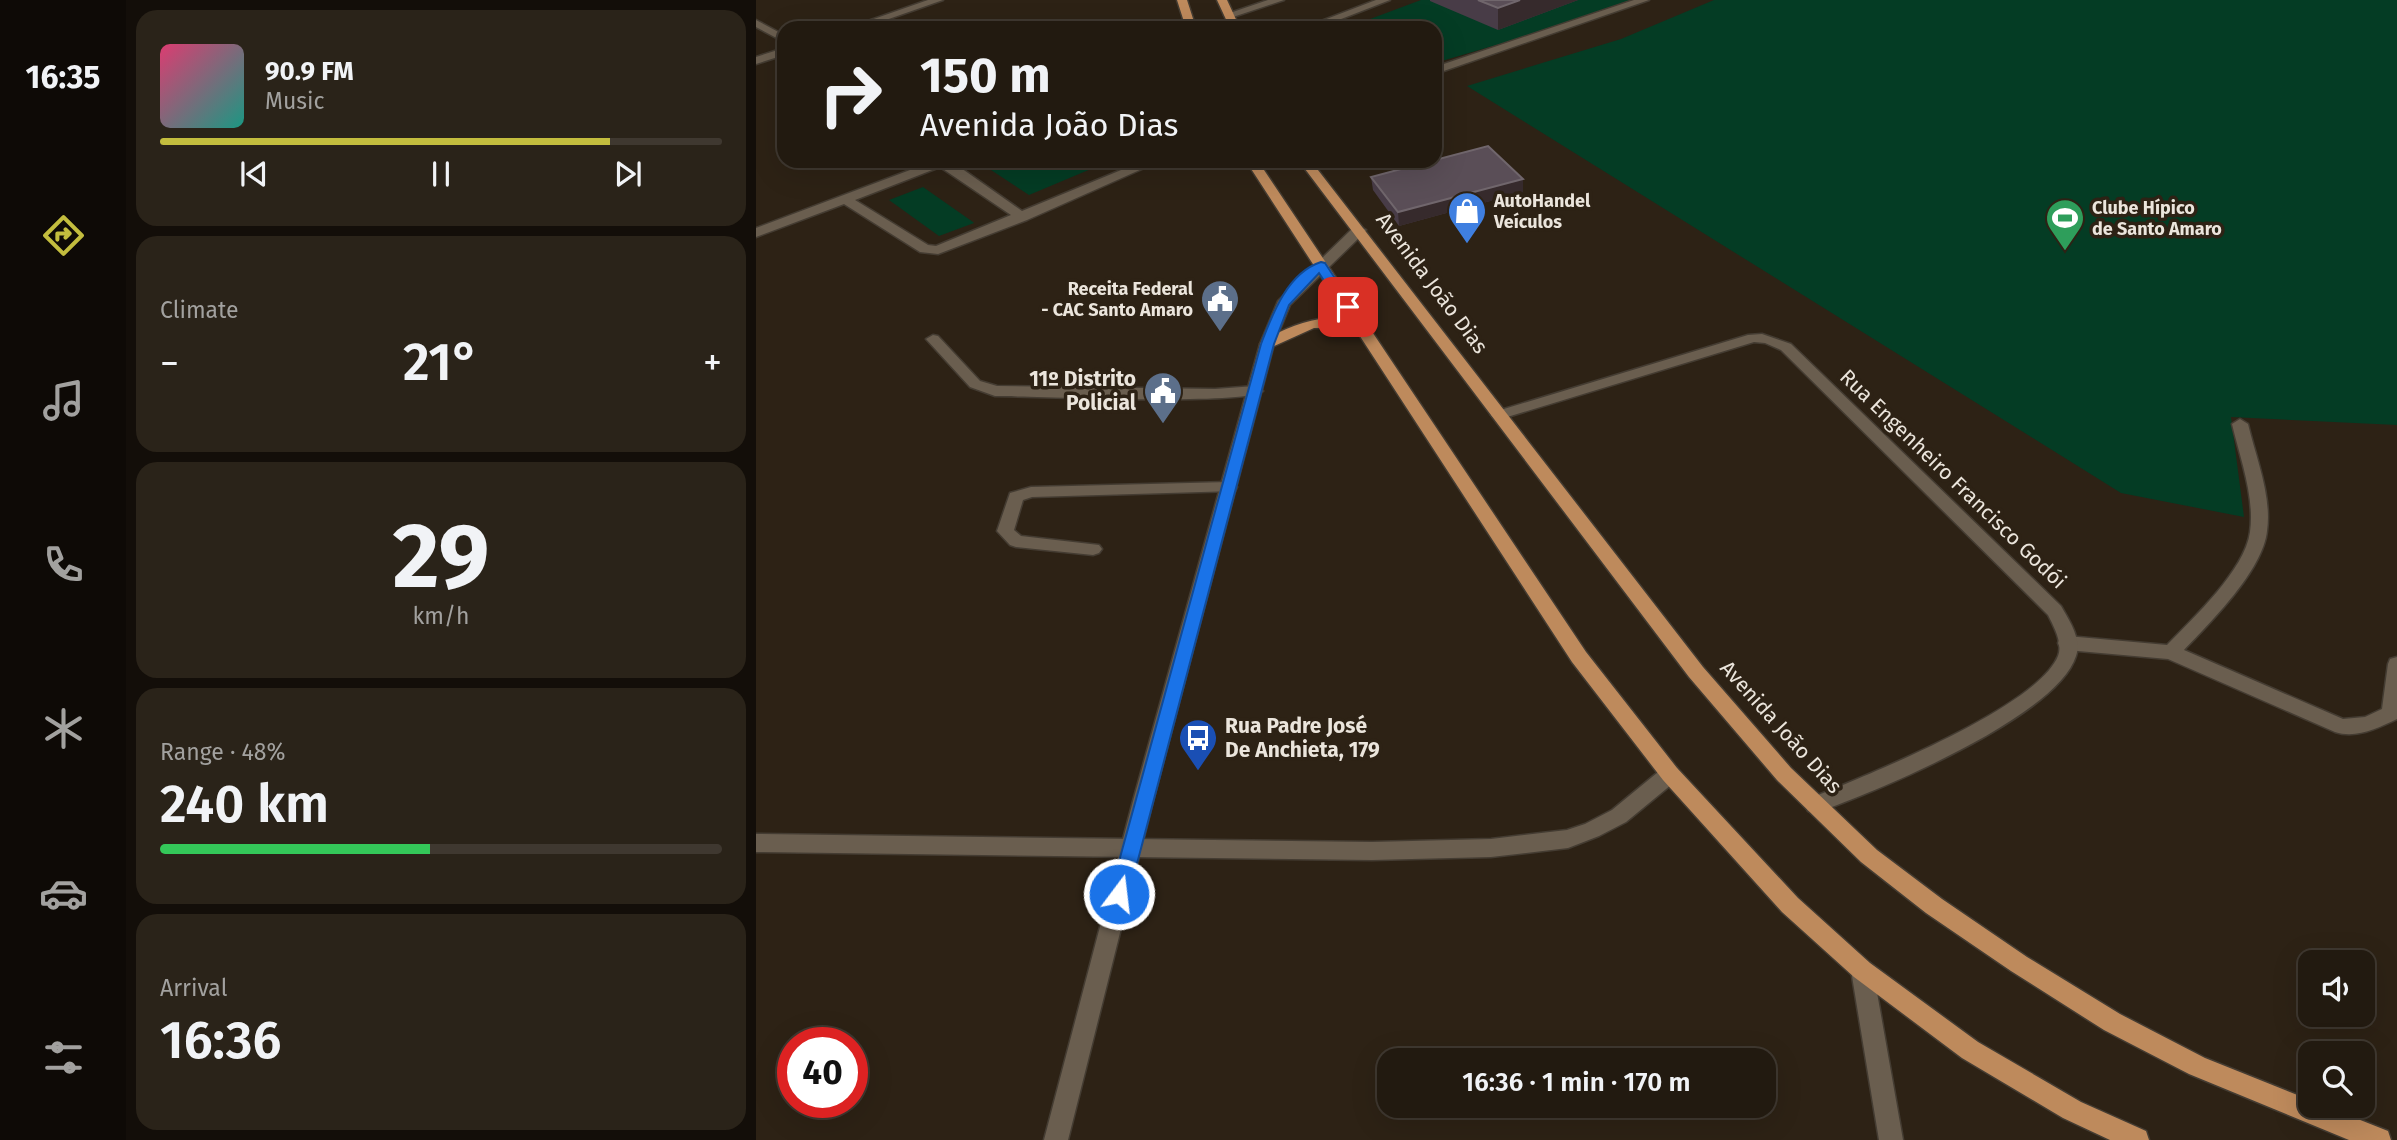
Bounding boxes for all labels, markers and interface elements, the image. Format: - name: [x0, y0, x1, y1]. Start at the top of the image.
- text: 150 m: [920, 46, 1051, 105]
- icon: right: [805, 49, 896, 140]
- text: 90.9 FM: [265, 56, 354, 87]
- text: 16:35: [26, 58, 100, 96]
- text: Music: [265, 87, 325, 115]
- text: Avenida João Dias: [920, 106, 1179, 144]
- icon: previous: [235, 155, 273, 193]
- icon: pause: [422, 155, 460, 193]
- icon: next: [609, 155, 647, 193]
- shop icon: AutoHandel Veículos: [1446, 190, 1488, 245]
- place label: AutoHandel Veículos: [1493, 190, 1591, 233]
- sports icon: Clube Hípico de Santo Amaro: [2044, 197, 2086, 252]
- place label: Clube Hípico de Santo Amaro: [2092, 197, 2222, 240]
- street label: Avenida João Dias: [1371, 207, 1494, 359]
- icon: directions: [39, 211, 88, 260]
- pin: [1318, 277, 1378, 337]
- place label: Receita Federal - CAC Santo Amaro: [1041, 278, 1194, 321]
- public building icon: Receita Federal - CAC Santo Amaro: [1199, 278, 1241, 333]
- icon: arrive: [1329, 288, 1367, 326]
- text: Climate: [160, 296, 239, 324]
- text: 21°: [403, 331, 479, 394]
- text: −: [160, 340, 179, 386]
- text: +: [703, 340, 722, 386]
- street label: Rua Engenheiro Francisco Godói: [1834, 364, 2072, 594]
- place label: 11º Distrito Policial: [1029, 366, 1137, 416]
- public building icon: 11º Distrito Policial: [1142, 370, 1184, 425]
- icon: music: [39, 376, 88, 425]
- text: 29: [392, 502, 490, 611]
- icon: phone: [39, 540, 88, 589]
- text: km/h: [413, 602, 469, 630]
- street label: Avenida João Dias: [1715, 655, 1848, 799]
- icon: climate: [39, 704, 88, 753]
- place label: Rua Padre José De Anchieta, 179: [1225, 713, 1380, 763]
- bus stop icon: Rua Padre José De Anchieta, 179: [1177, 717, 1219, 772]
- text: Range · 48%: [160, 738, 285, 766]
- text: 240 km: [160, 773, 329, 836]
- position arrow: [1082, 857, 1156, 931]
- icon: car: [39, 869, 88, 918]
- map controls: [2298, 950, 2375, 1118]
- button: sound: [2298, 950, 2375, 1027]
- text: Arrival: [160, 974, 227, 1002]
- text: 16:36: [160, 1009, 282, 1072]
- speed limit sign: 40: [777, 1027, 868, 1118]
- icon: filters: [39, 1033, 88, 1082]
- button: search: [2298, 1041, 2375, 1118]
- text: 16:36 · 1 min · 170 m: [1462, 1067, 1691, 1098]

